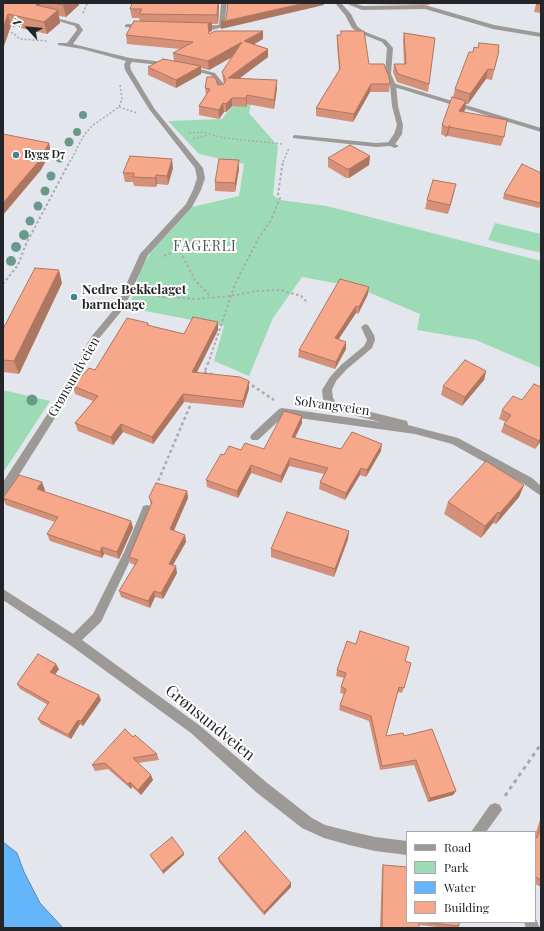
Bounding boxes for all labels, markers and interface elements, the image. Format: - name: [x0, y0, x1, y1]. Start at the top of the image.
- north arrow: [8, 8, 48, 48]
- text: N: [8, 15, 25, 29]
- place label: Bygg D7: [24, 148, 65, 162]
- marker: Bygg D7: [11, 150, 21, 160]
- district label: FAGERLI: [173, 239, 237, 255]
- place label: Nedre Bekkelaget barnehage: [82, 282, 186, 313]
- marker: Nedre Bekkelaget barnehage: [69, 292, 79, 302]
- street label: Grønsundveien: [45, 334, 103, 420]
- street label: Solvangveien: [293, 393, 371, 419]
- street label: Grønsundveien: [161, 681, 259, 765]
- legend: [406, 831, 536, 923]
- text: Road: [444, 839, 471, 855]
- text: Park: [444, 859, 469, 875]
- text: Water: [444, 879, 476, 895]
- text: Building: [444, 899, 489, 915]

